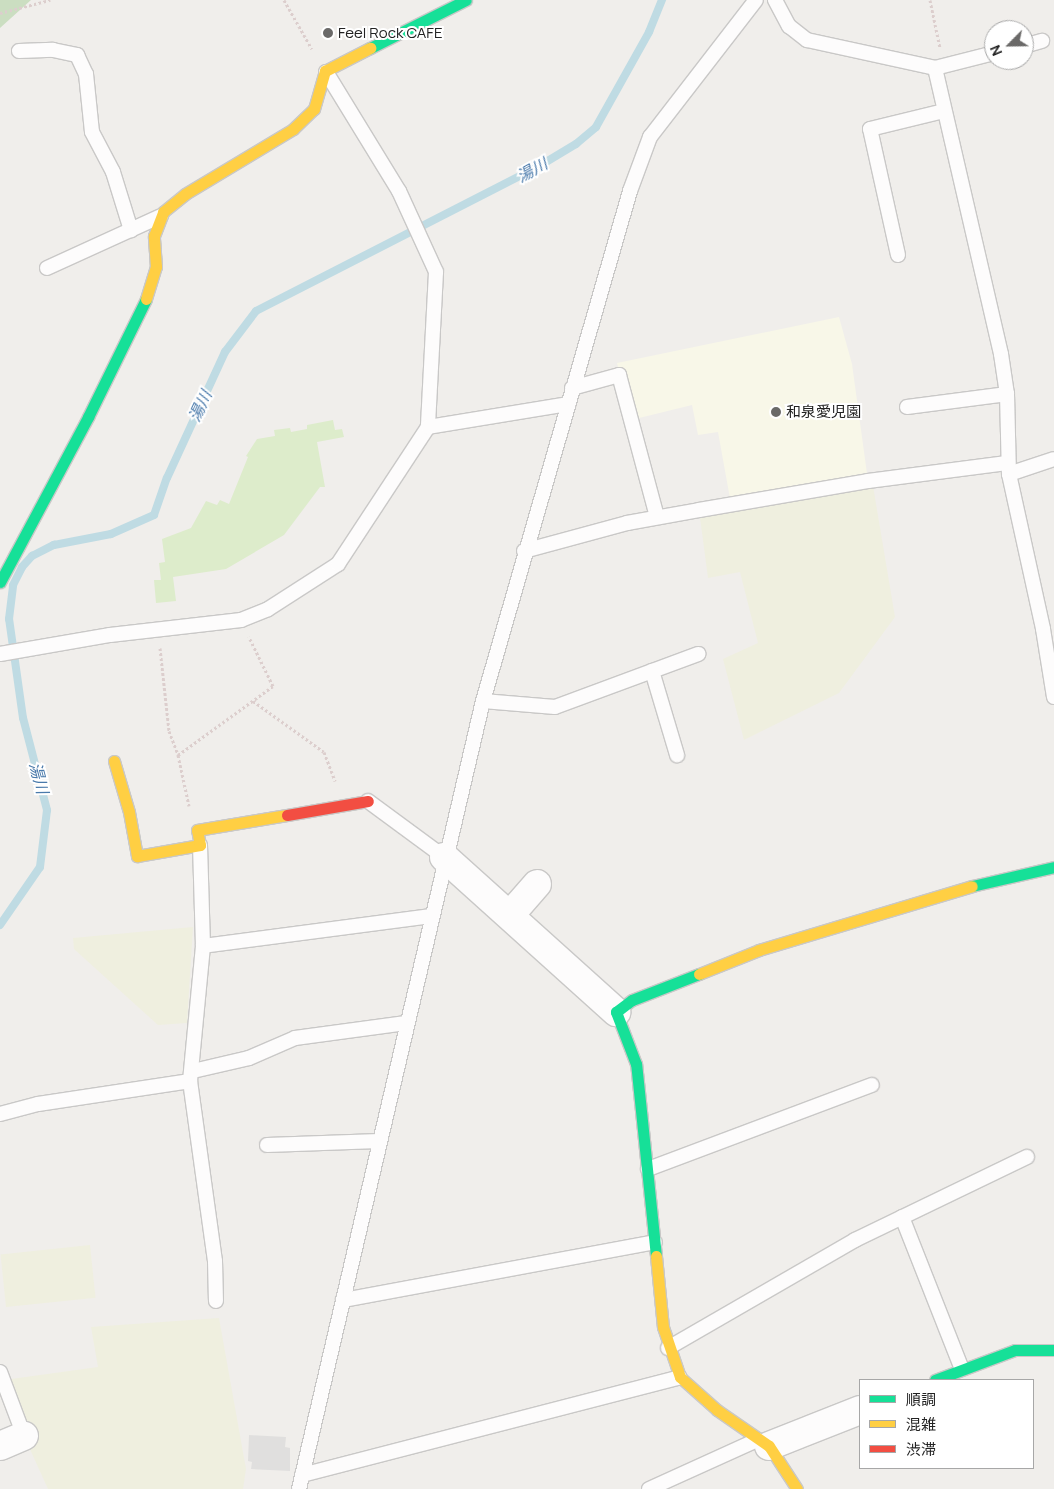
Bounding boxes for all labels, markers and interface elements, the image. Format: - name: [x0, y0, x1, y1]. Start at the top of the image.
- north arrow: [984, 20, 1034, 70]
- place label: Feel Rock CAFE: [338, 24, 442, 42]
- marker: Feel Rock CAFE: [322, 27, 334, 39]
- text: N: [985, 42, 1006, 59]
- water label: 湯川: [513, 154, 551, 186]
- water label: 湯川: [185, 387, 215, 425]
- place label: 和泉愛児園: [786, 403, 861, 421]
- marker: 和泉愛児園: [770, 406, 782, 418]
- water label: 湯川: [26, 760, 52, 796]
- legend: [859, 1379, 1034, 1469]
- text: 順調: [906, 1389, 936, 1410]
- text: 混雑: [906, 1414, 936, 1435]
- text: 渋滞: [906, 1439, 936, 1460]

